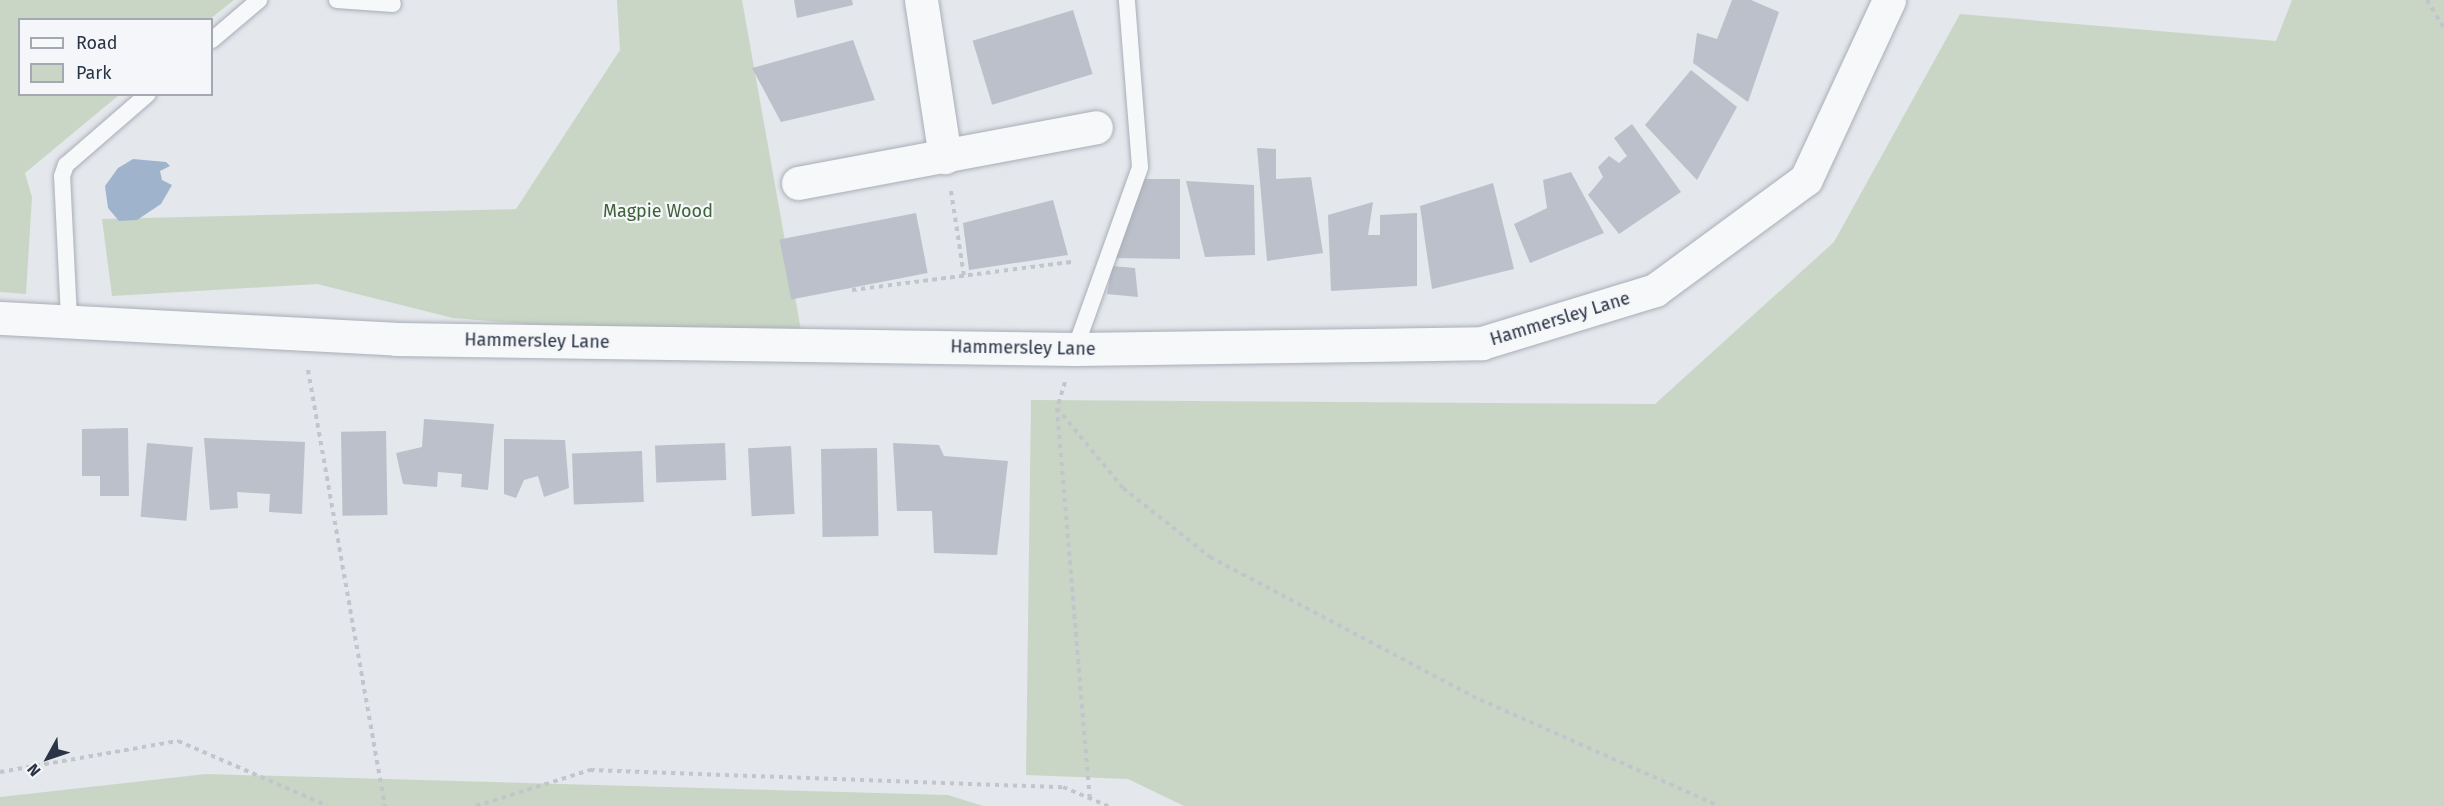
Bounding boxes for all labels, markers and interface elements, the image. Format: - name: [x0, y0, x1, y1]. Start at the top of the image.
- legend: [18, 18, 213, 96]
- text: Road: [76, 32, 118, 54]
- text: Park: [76, 62, 111, 84]
- park label: Magpie Wood: [603, 200, 713, 222]
- street label: Hammersley Lane: [1487, 287, 1633, 351]
- street label: Hammersley Lane: [464, 329, 610, 353]
- street label: Hammersley Lane: [950, 336, 1096, 360]
- north arrow: [18, 728, 78, 788]
- text: N: [23, 760, 45, 780]

